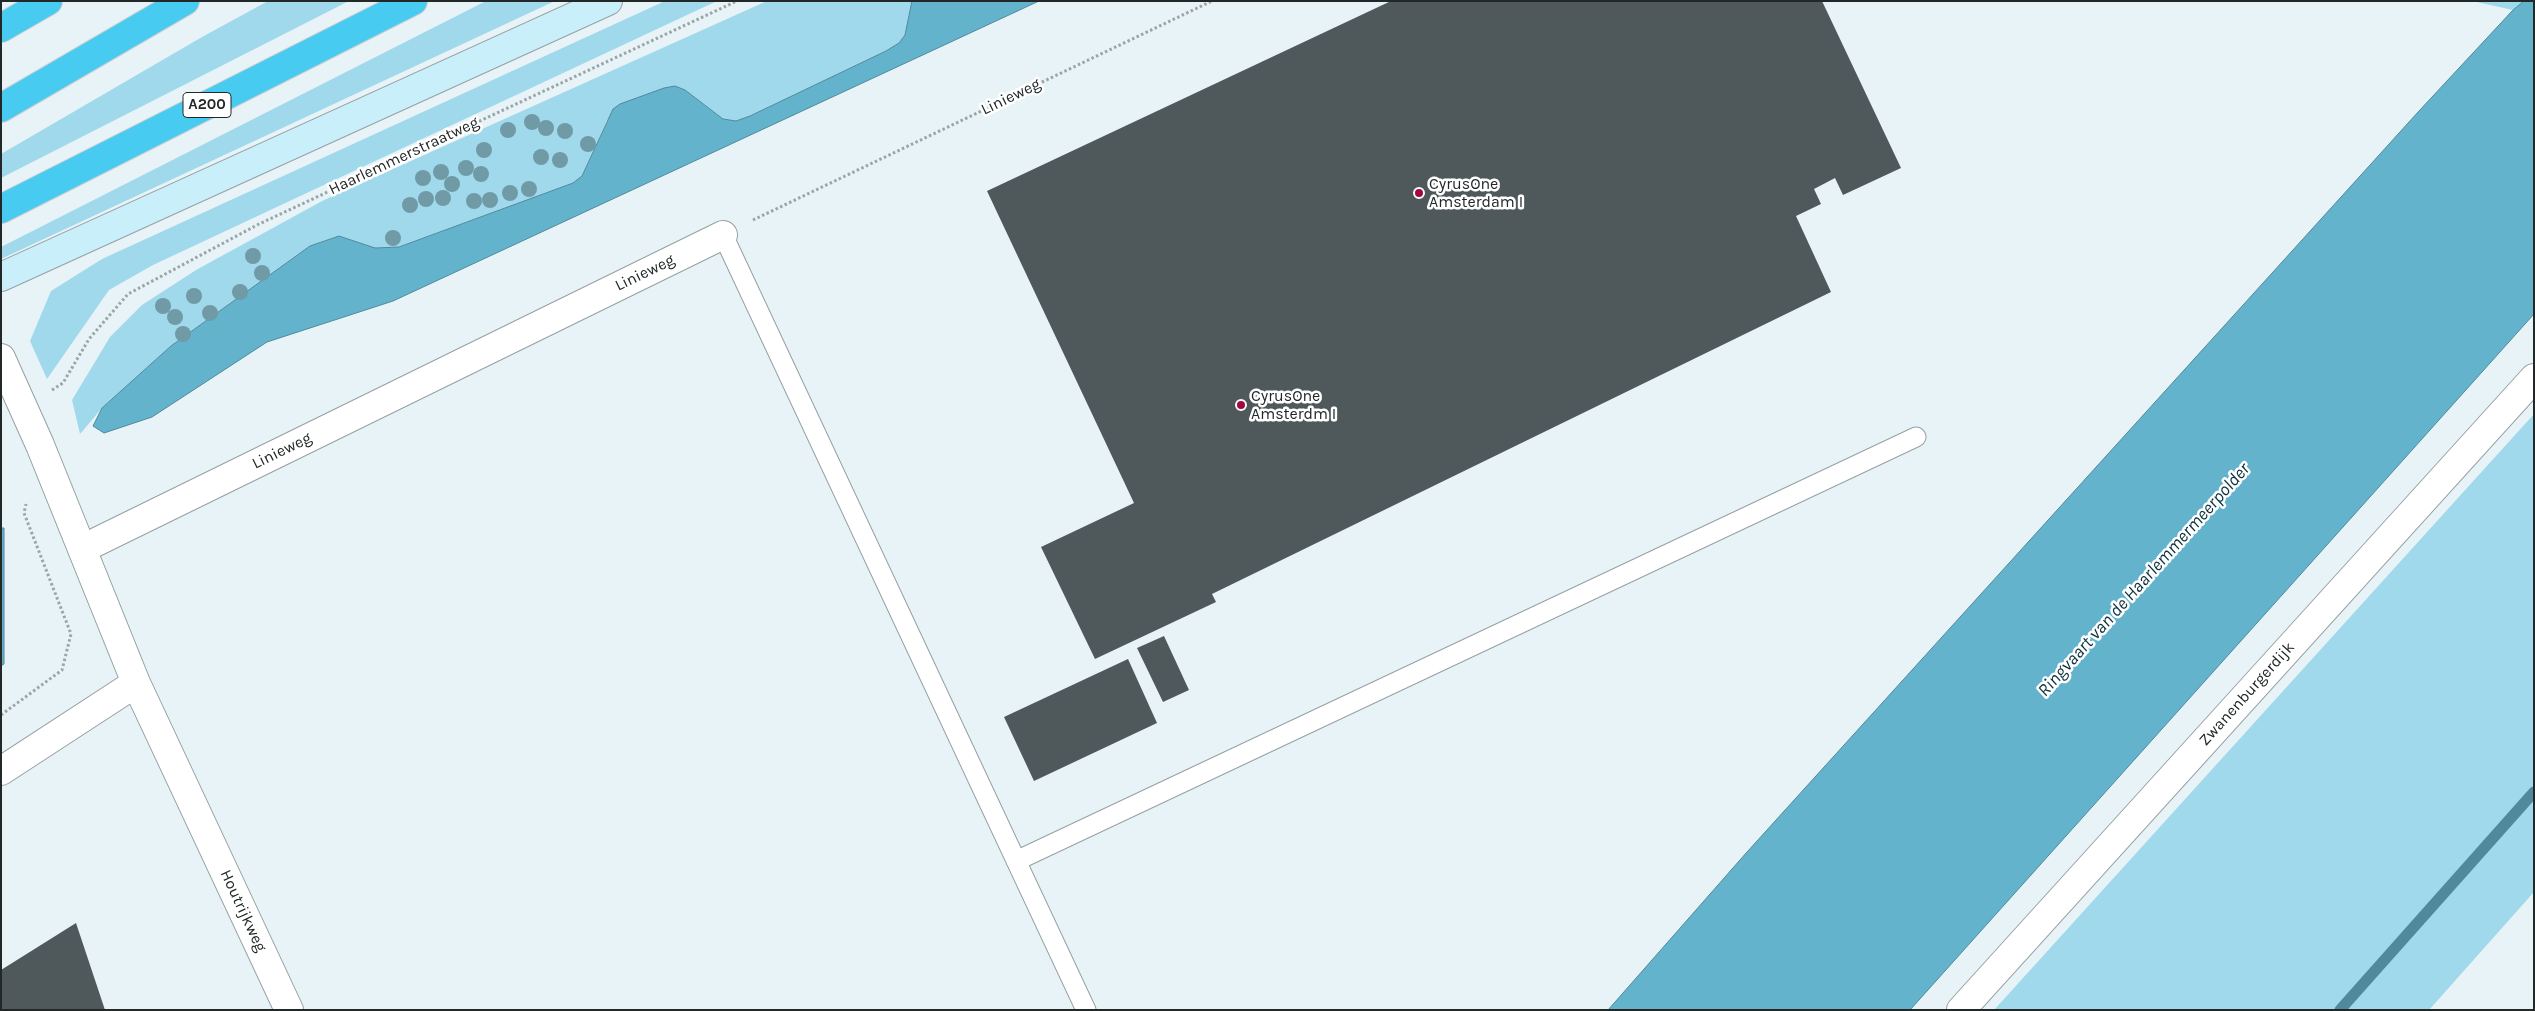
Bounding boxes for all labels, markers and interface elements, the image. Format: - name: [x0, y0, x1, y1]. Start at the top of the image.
- street label: Linieweg: [978, 74, 1044, 120]
- road number: A200: [183, 92, 231, 118]
- street label: Haarlemmerstraatweg: [326, 113, 482, 199]
- place label: CyrusOne Amsterdam I: [1429, 174, 1523, 212]
- marker: CyrusOne Amsterdam I: [1413, 187, 1425, 199]
- street label: Linieweg: [612, 250, 678, 296]
- place label: CyrusOne Amsterdm I: [1251, 386, 1336, 424]
- marker: CyrusOne Amsterdm I: [1235, 399, 1247, 411]
- street label: Linieweg: [249, 428, 315, 474]
- water label: Ringvaart van de Haarlemmermeerpolder: [2033, 459, 2255, 701]
- street label: Zwanenburgerdijk: [2195, 638, 2299, 750]
- street label: Houtrijkweg: [216, 867, 270, 955]

